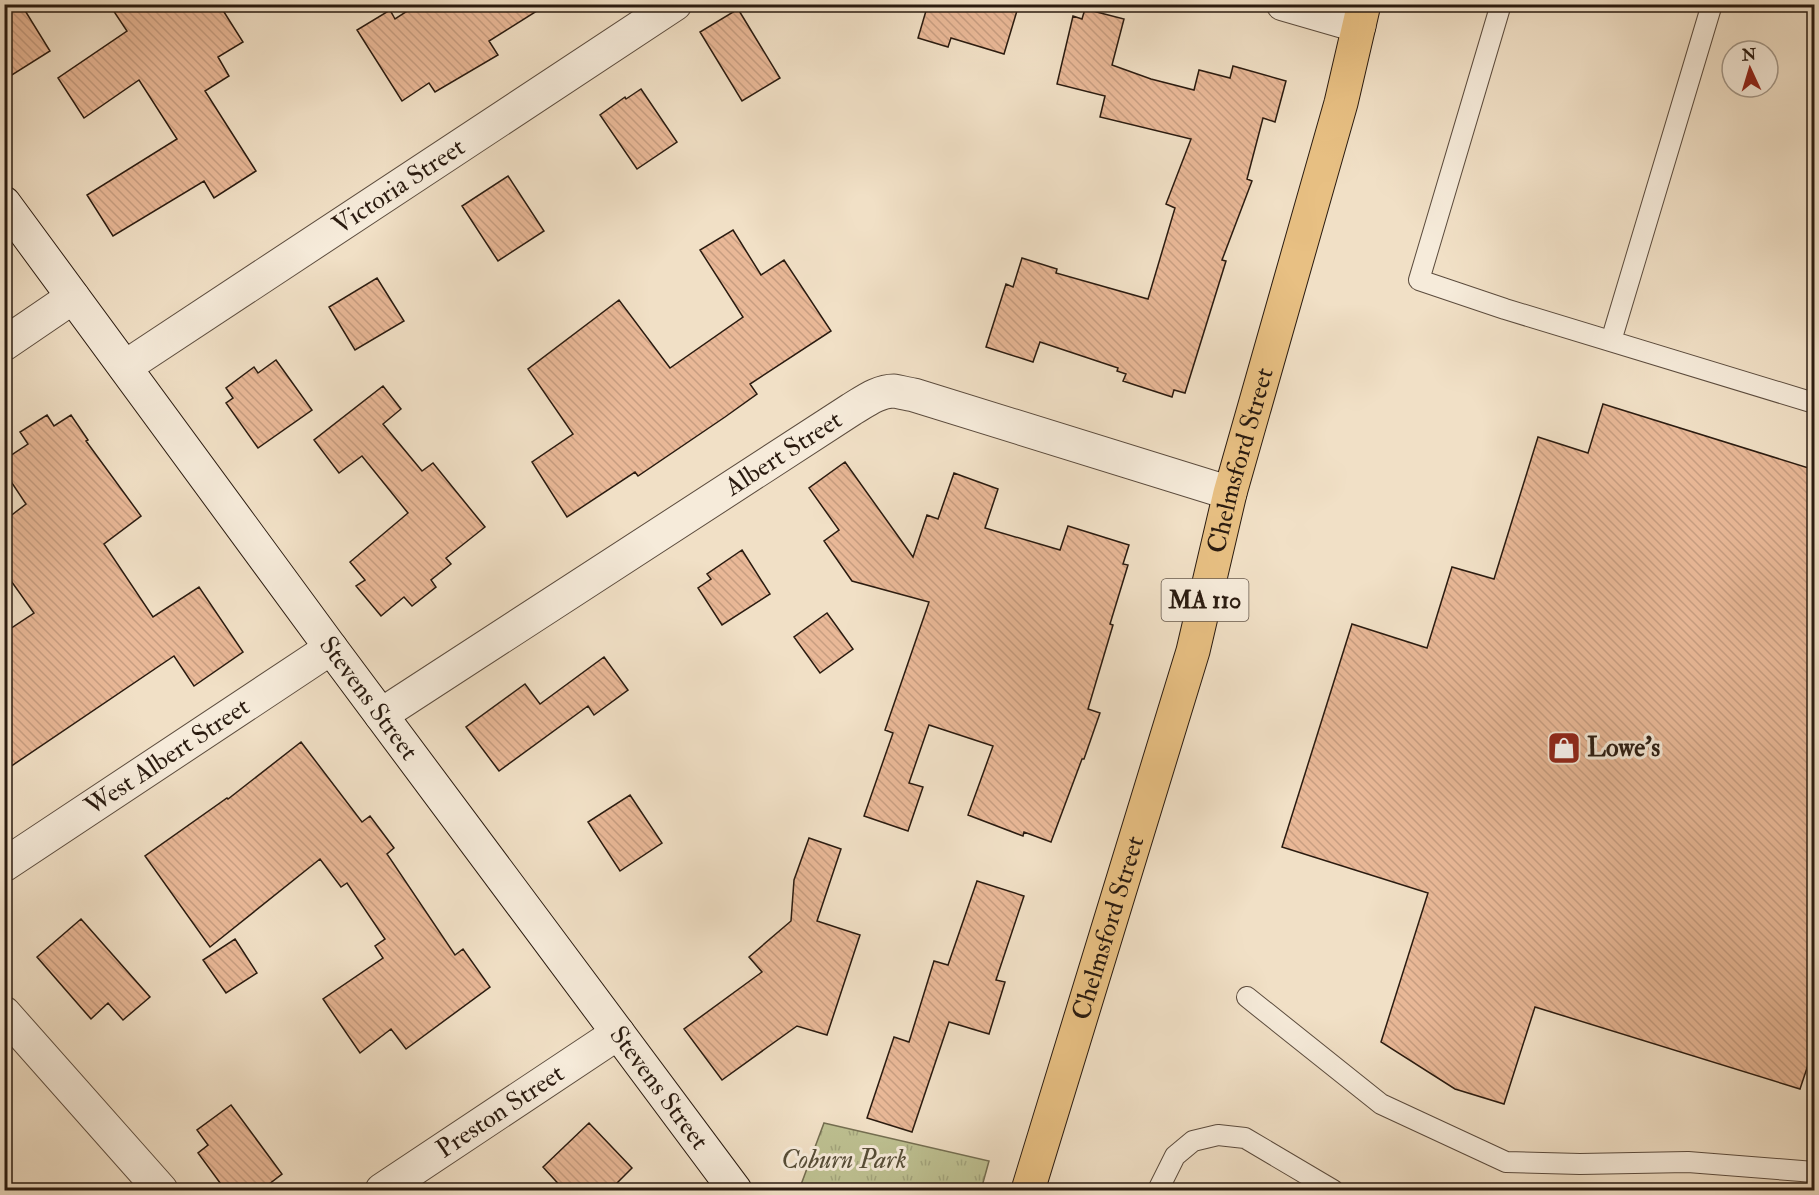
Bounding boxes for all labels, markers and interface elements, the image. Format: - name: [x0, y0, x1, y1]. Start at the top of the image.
- north arrow: [1720, 39, 1780, 99]
- text: N: [1740, 45, 1758, 66]
- street label: Victoria Street: [327, 131, 471, 242]
- street label: Chelmsford Street: [1200, 364, 1281, 556]
- street label: Albert Street: [718, 404, 848, 504]
- road number: MA 110: [1162, 579, 1248, 621]
- street label: Stevens Street: [312, 630, 425, 766]
- street label: West Albert Street: [78, 691, 256, 823]
- shop icon: Lowe's: [1546, 730, 1582, 766]
- place label: Lowe's: [1587, 732, 1660, 764]
- street label: Chelmsford Street: [1065, 832, 1151, 1024]
- street label: Stevens Street: [602, 1020, 715, 1156]
- street label: Preston Street: [430, 1057, 570, 1165]
- park label: Coburn Park: [781, 1144, 907, 1176]

